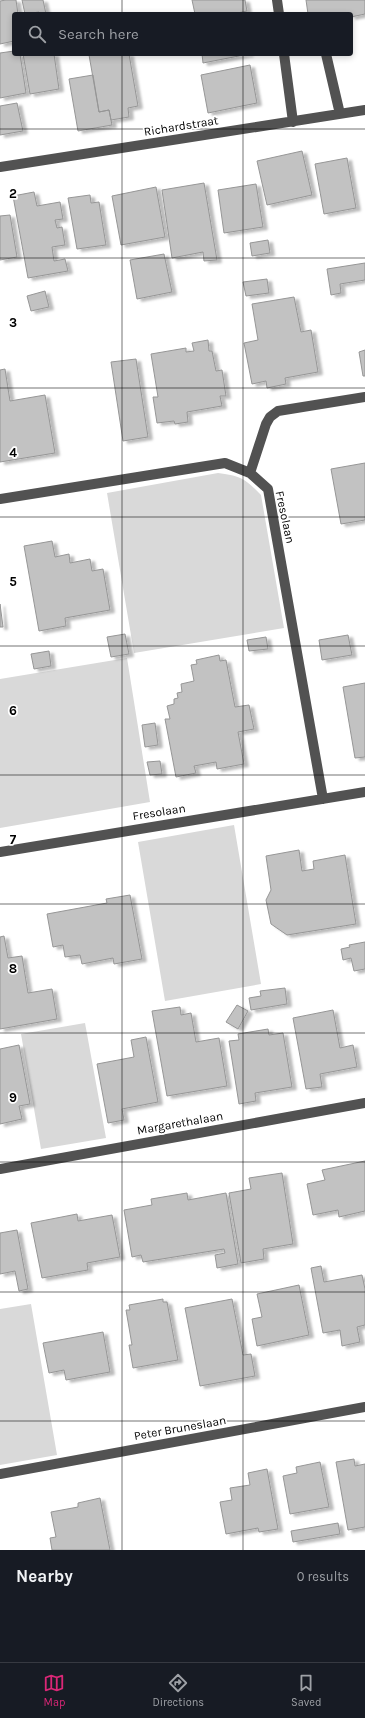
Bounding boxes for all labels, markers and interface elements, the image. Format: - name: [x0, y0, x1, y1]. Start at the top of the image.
- search box: [12, 12, 353, 56]
- icon: search: [26, 23, 48, 45]
- text: Search here: [58, 25, 139, 43]
- street label: Richardstraat: [143, 113, 220, 139]
- text: 2: [9, 186, 17, 201]
- text: 3: [9, 315, 17, 330]
- text: 4: [9, 445, 17, 460]
- street label: Fresolaan: [273, 489, 297, 545]
- text: 5: [9, 574, 17, 589]
- text: 6: [9, 703, 17, 718]
- street label: Fresolaan: [131, 801, 187, 823]
- text: 7: [10, 832, 17, 847]
- text: 8: [9, 961, 17, 976]
- text: 9: [9, 1090, 17, 1105]
- street label: Margarethalaan: [136, 1109, 224, 1137]
- street label: Peter Bruneslaan: [133, 1413, 227, 1443]
- text: Nearby: [16, 1566, 73, 1586]
- text: 0 results: [297, 1569, 349, 1584]
- tab: Map: [43, 1672, 65, 1709]
- tab: Directions: [152, 1672, 204, 1709]
- tab: Saved: [291, 1672, 322, 1709]

